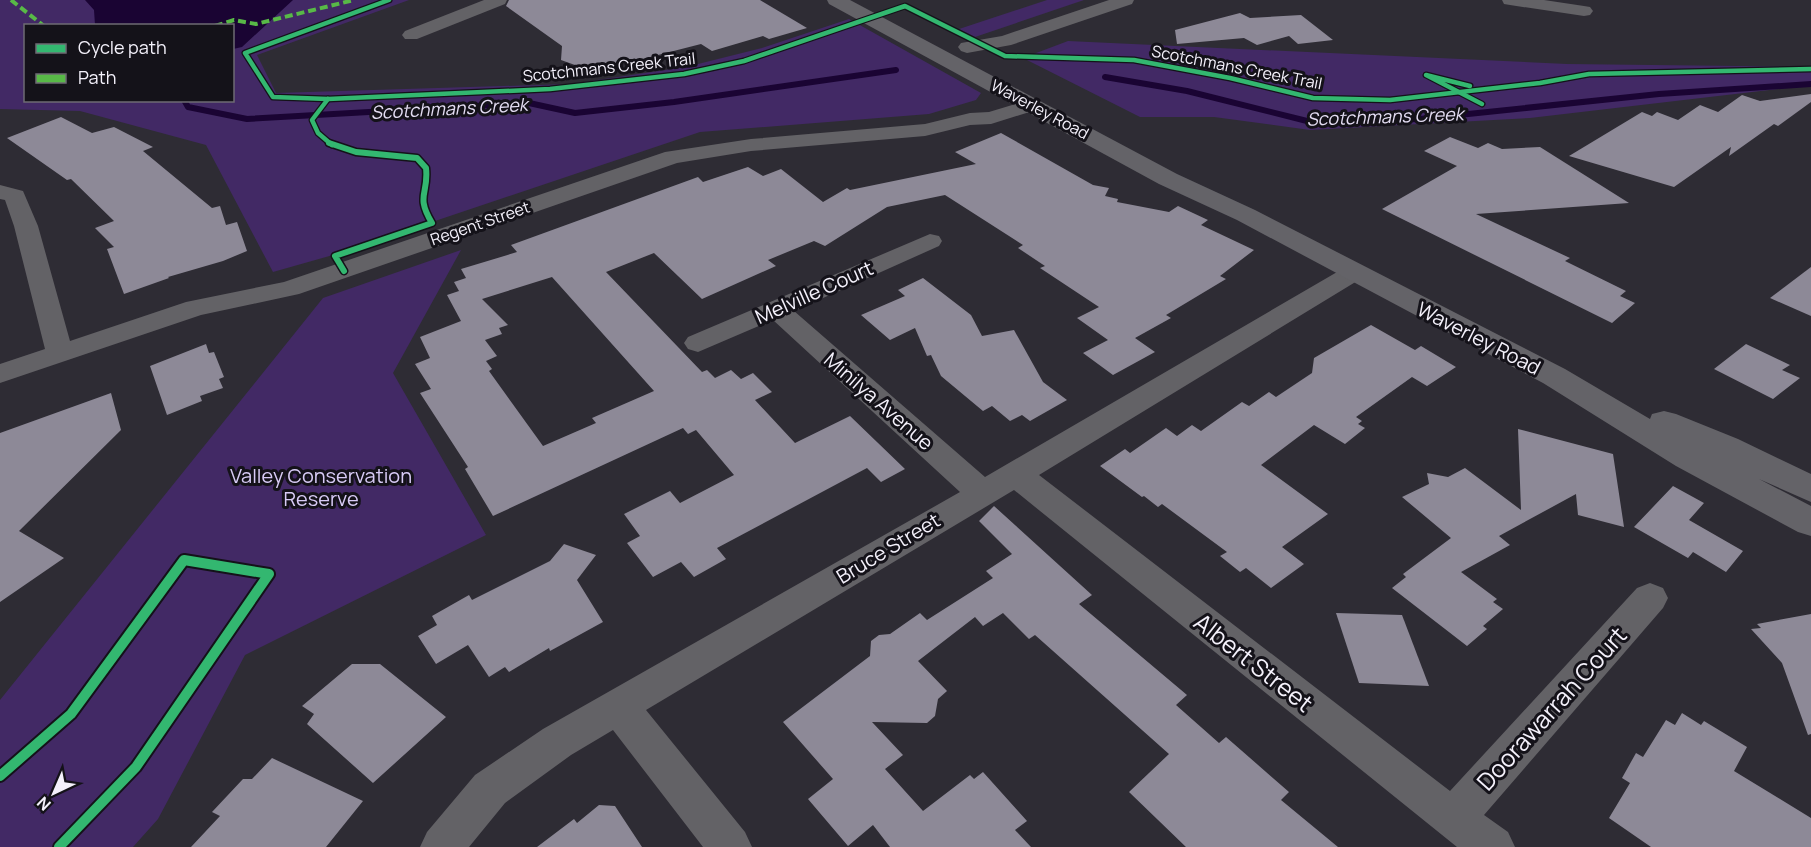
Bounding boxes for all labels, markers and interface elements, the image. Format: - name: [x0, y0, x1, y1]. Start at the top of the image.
- legend: [24, 24, 234, 102]
- text: Cycle path: [78, 35, 167, 59]
- street label: Scotchmans Creek Trail: [1150, 40, 1324, 94]
- street label: Scotchmans Creek Trail: [522, 47, 696, 87]
- text: Path: [78, 65, 116, 89]
- street label: Waverley Road: [987, 74, 1093, 144]
- water label: Scotchmans Creek: [370, 92, 531, 124]
- water label: Scotchmans Creek: [1306, 101, 1467, 131]
- street label: Regent Street: [427, 196, 533, 250]
- street label: Melville Court: [751, 254, 877, 330]
- street label: Waverley Road: [1413, 295, 1545, 381]
- street label: Minilya Avenue: [819, 346, 939, 456]
- park label: Valley Conservation Reserve: [230, 462, 412, 512]
- street label: Bruce Street: [831, 506, 945, 590]
- street label: Albert Street: [1188, 605, 1320, 719]
- street label: Doorawarrah Court: [1469, 619, 1633, 797]
- north arrow: [24, 763, 84, 823]
- text: N: [32, 792, 55, 816]

